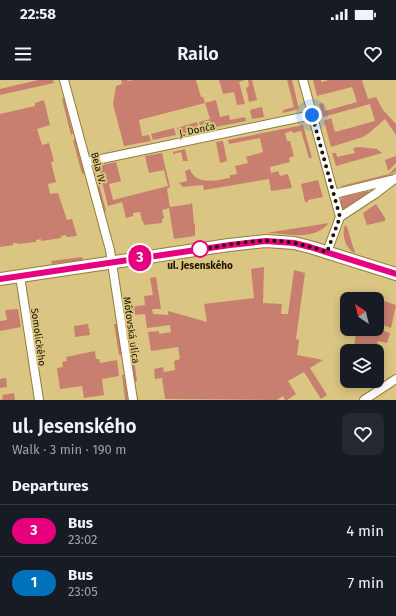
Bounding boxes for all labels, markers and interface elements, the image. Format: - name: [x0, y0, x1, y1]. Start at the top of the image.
- text: 22:58: [20, 5, 56, 23]
- icon: menu: [12, 43, 34, 65]
- text: Railo: [177, 43, 219, 65]
- icon: heart: [362, 43, 384, 65]
- your location: [302, 105, 322, 125]
- street label: J. Donča: [178, 120, 216, 140]
- street label: Bela IV.: [88, 151, 108, 186]
- marker: ul. Jesenského: [191, 240, 209, 258]
- line badge: 3: [127, 245, 153, 271]
- text: 3: [136, 249, 144, 266]
- place label: ul. Jesenského: [167, 259, 233, 272]
- north arrow: [340, 292, 384, 336]
- map controls: [340, 292, 384, 388]
- street label: Môťovská ulica: [120, 296, 142, 364]
- street label: Somolického: [28, 307, 48, 367]
- button: layers: [340, 344, 384, 388]
- button: heart: [342, 413, 384, 455]
- text: ul. Jesenského: [12, 415, 137, 438]
- text: Walk · 3 min · 190 m: [12, 442, 126, 457]
- text: Departures: [12, 477, 89, 495]
- text: Bus: [68, 514, 93, 532]
- text: 3: [30, 522, 38, 539]
- text: 4 min: [346, 522, 384, 540]
- text: 23:02: [68, 532, 98, 547]
- text: Bus: [68, 566, 93, 584]
- text: 1: [31, 574, 37, 591]
- text: 7 min: [347, 574, 384, 592]
- text: 23:05: [68, 584, 98, 599]

